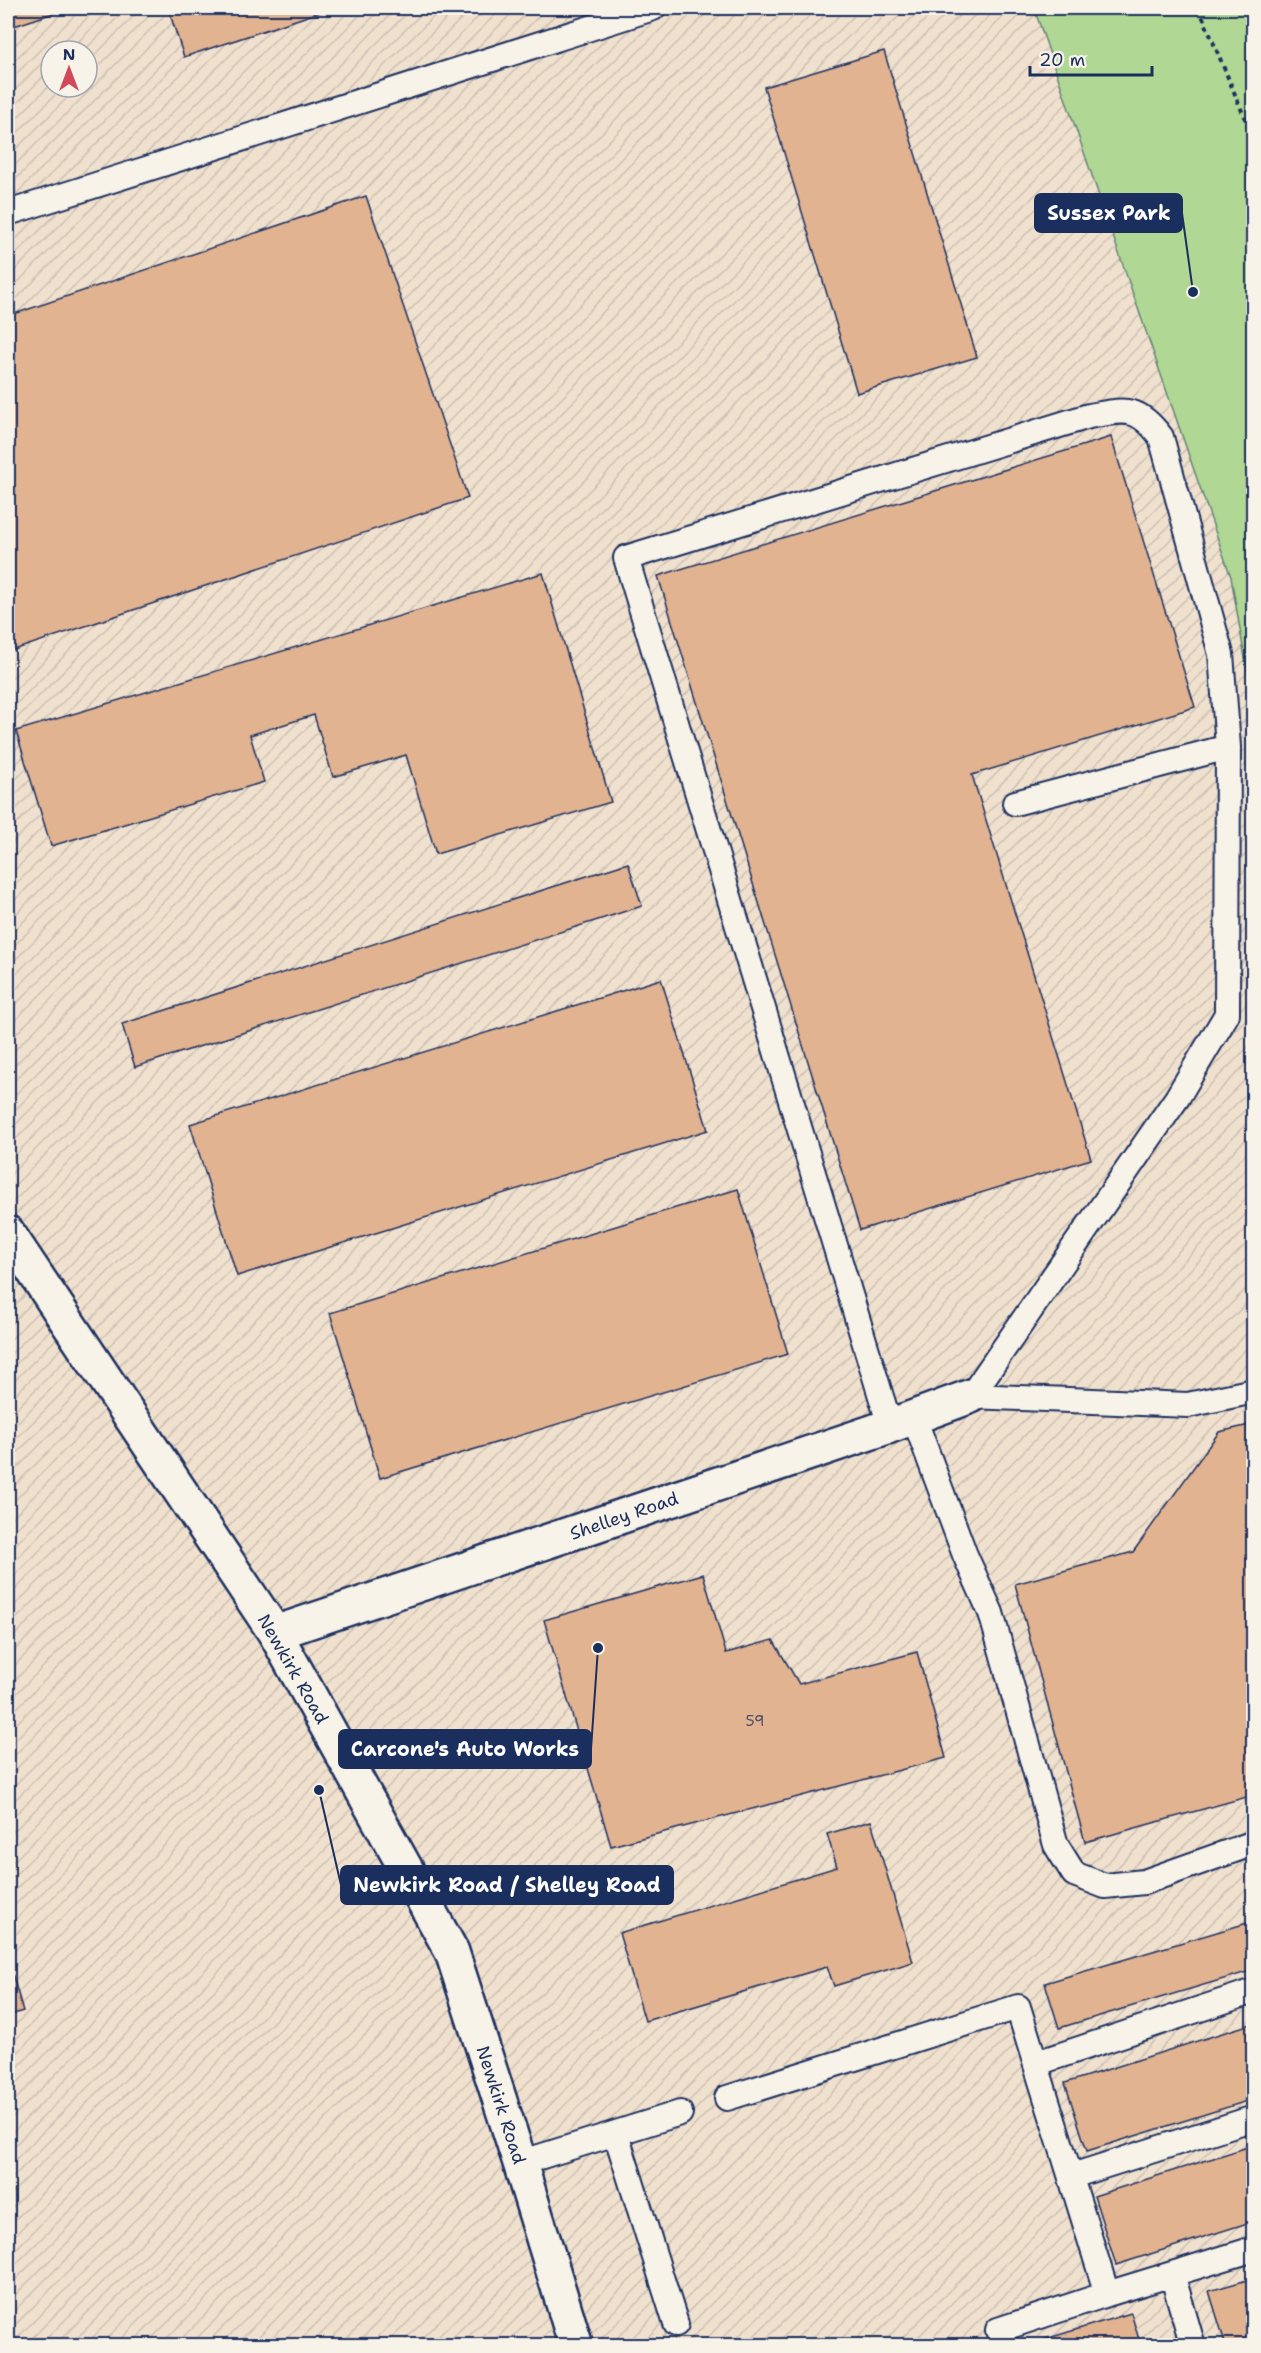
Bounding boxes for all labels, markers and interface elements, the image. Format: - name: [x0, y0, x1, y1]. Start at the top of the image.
- north arrow: [39, 39, 99, 99]
- scale bar: [1030, 39, 1152, 77]
- text: N: [63, 44, 75, 65]
- text: 20 m: [1039, 48, 1085, 72]
- callout: Sussex Park: [1035, 194, 1182, 232]
- text: Sussex Park: [1047, 200, 1171, 226]
- street label: Shelley Road: [567, 1486, 681, 1546]
- street label: Newkirk Road: [252, 1610, 334, 1728]
- house number: 59: [746, 1711, 764, 1731]
- callout: Carcone's Auto Works: [339, 1730, 591, 1768]
- text: Carcone's Auto Works: [351, 1736, 579, 1762]
- callout: Newkirk Road / Shelley Road: [341, 1866, 673, 1904]
- text: Newkirk Road / Shelley Road: [353, 1872, 661, 1898]
- street label: Newkirk Road: [471, 2043, 531, 2167]

